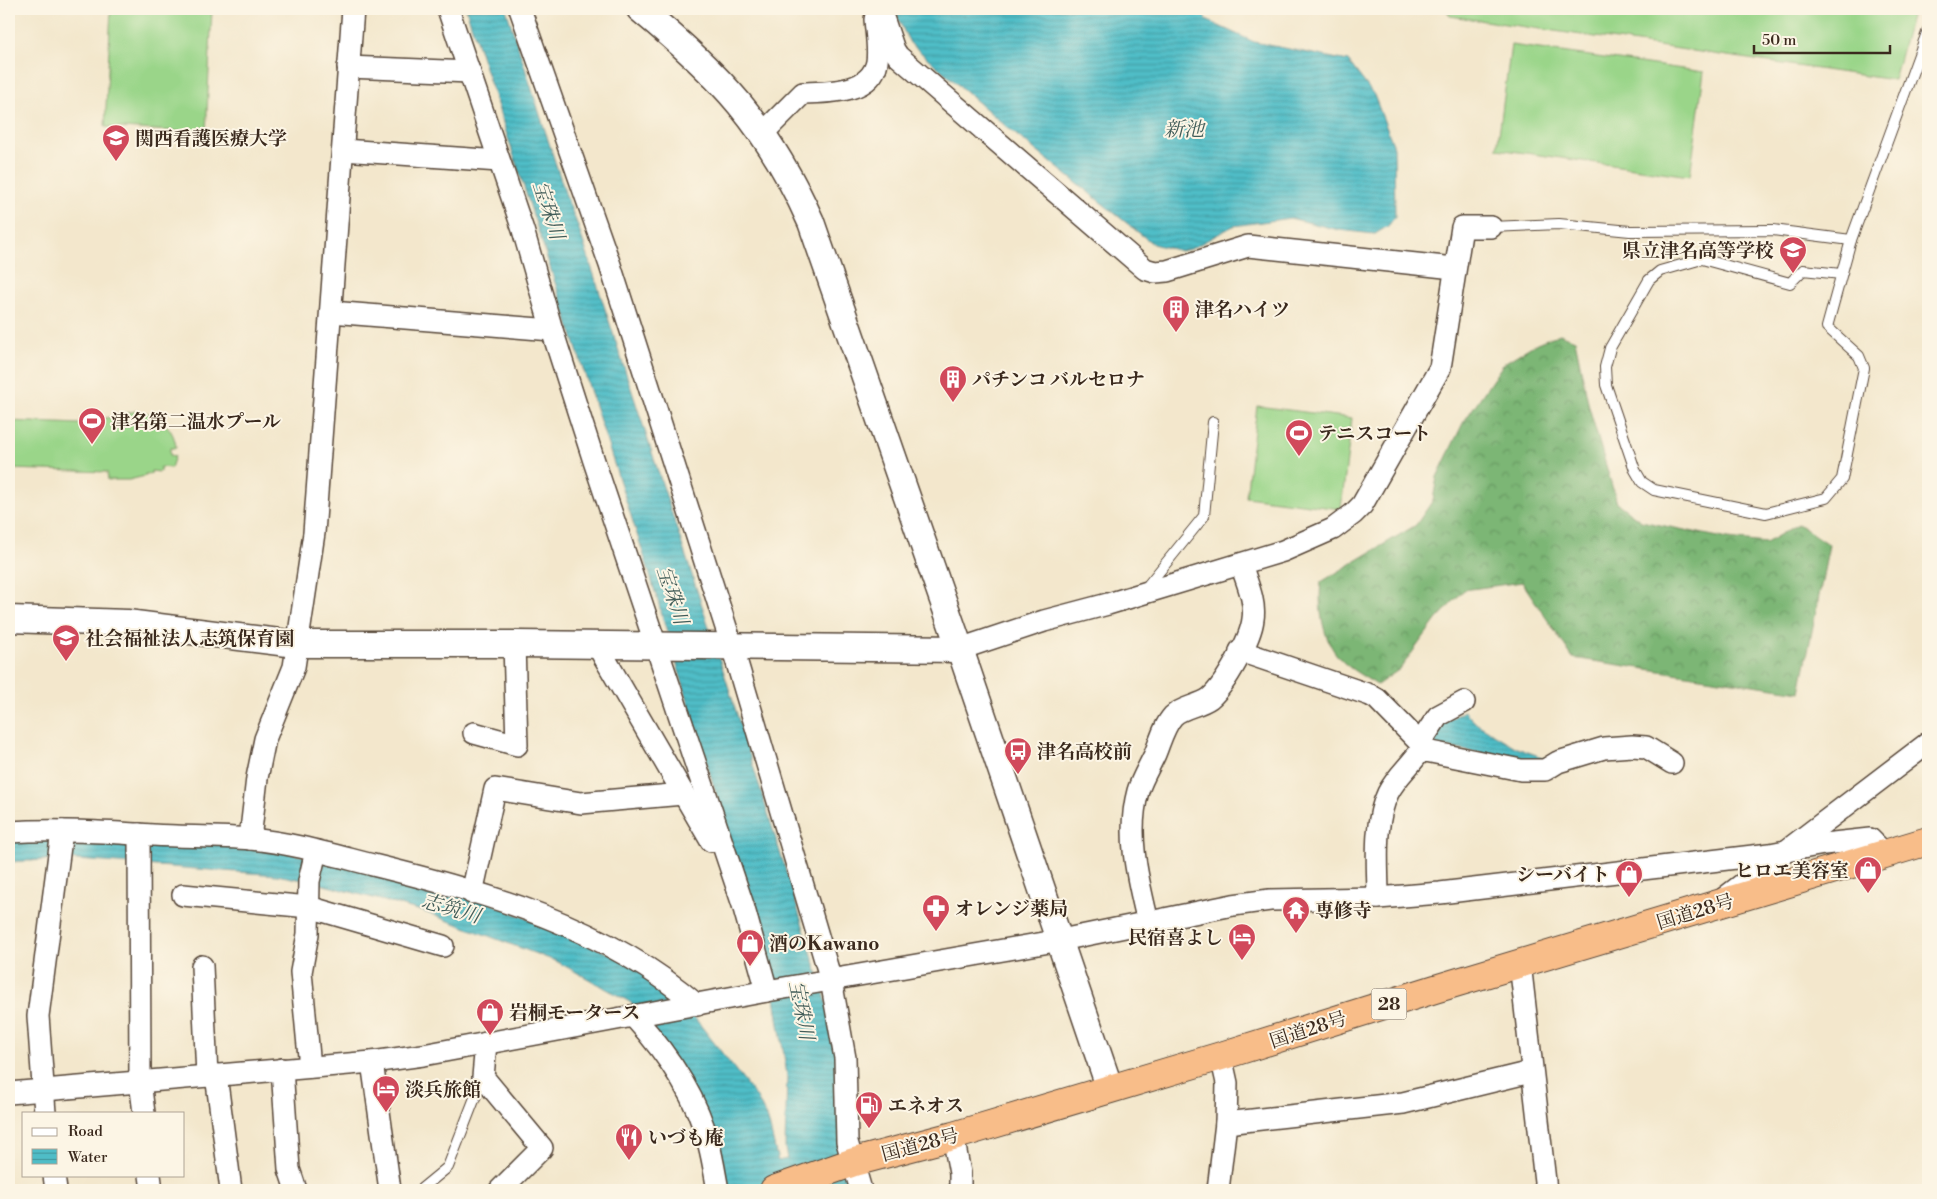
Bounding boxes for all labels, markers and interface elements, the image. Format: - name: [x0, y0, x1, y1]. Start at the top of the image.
- scale bar: [1754, 22, 1891, 54]
- text: 50 m: [1762, 31, 1796, 50]
- water label: 新池: [1164, 118, 1206, 143]
- school or university icon: 関西看護医療大学: [101, 123, 131, 162]
- place label: 関西看護医療大学: [135, 127, 287, 151]
- water label: 宝珠川: [526, 178, 569, 245]
- school or university icon: 県立津名高等学校: [1778, 235, 1808, 274]
- place label: 県立津名高等学校: [1622, 239, 1774, 263]
- building icon: 津名ハイツ: [1161, 294, 1191, 333]
- place label: 津名ハイツ: [1195, 298, 1290, 322]
- building icon: パチンコ バルセロナ: [938, 364, 968, 403]
- place label: パチンコ バルセロナ: [972, 368, 1145, 392]
- sports icon: 津名第二温水プール: [77, 406, 107, 445]
- place label: 津名第二温水プール: [111, 410, 281, 434]
- sports icon: テニスコート: [1284, 418, 1314, 457]
- place label: テニスコート: [1318, 422, 1431, 446]
- water label: 宝珠川: [650, 563, 693, 630]
- school or university icon: 社会福祉法人志筑保育園: [51, 623, 81, 662]
- place label: 社会福祉法人志筑保育園: [85, 627, 294, 651]
- bus stop icon: 津名高校前: [1003, 736, 1033, 775]
- place label: 津名高校前: [1037, 740, 1132, 764]
- shop icon: ヒロエ美容室: [1853, 855, 1883, 894]
- shop icon: シーバイト: [1614, 859, 1644, 898]
- place label: ヒロエ美容室: [1735, 859, 1849, 883]
- place label: シーバイト: [1516, 863, 1610, 887]
- water label: 志筑川: [418, 889, 485, 930]
- street label: 国道28号: [1654, 889, 1737, 935]
- pharmacy icon: オレンジ薬局: [921, 893, 951, 932]
- temple icon: 専修寺: [1281, 895, 1311, 934]
- place label: オレンジ薬局: [955, 897, 1068, 921]
- place label: 専修寺: [1315, 899, 1372, 923]
- hotel icon: 民宿喜よし: [1227, 922, 1257, 961]
- place label: 民宿喜よし: [1128, 926, 1223, 950]
- shop icon: 酒のKawano: [735, 928, 765, 967]
- place label: 酒のKawano: [769, 932, 879, 956]
- water label: 宝珠川: [783, 978, 819, 1044]
- road number: 28: [1372, 989, 1406, 1020]
- shop icon: 岩桐モータース: [475, 997, 505, 1036]
- place label: 岩桐モータース: [509, 1001, 640, 1025]
- street label: 国道28号: [1267, 1006, 1350, 1054]
- hotel icon: 淡兵旅館: [371, 1074, 401, 1113]
- place label: 淡兵旅館: [405, 1078, 481, 1102]
- fuel station icon: エネオス: [854, 1090, 884, 1129]
- place label: エネオス: [888, 1094, 964, 1118]
- legend: [22, 1112, 185, 1176]
- text: Road: [68, 1122, 103, 1141]
- restaurant icon: いづも庵: [614, 1122, 644, 1161]
- street label: 国道28号: [879, 1123, 962, 1167]
- place label: いづも庵: [648, 1126, 724, 1150]
- text: Water: [67, 1148, 108, 1167]

